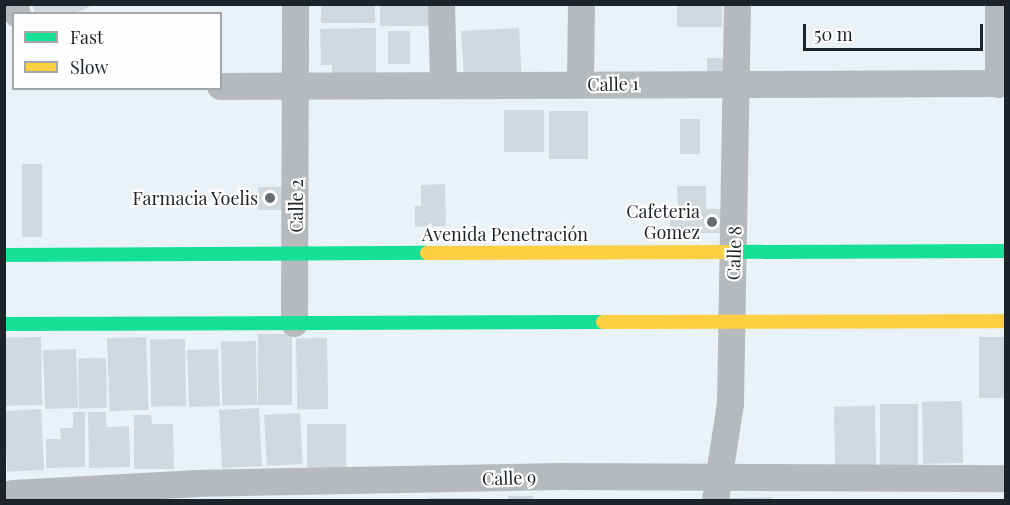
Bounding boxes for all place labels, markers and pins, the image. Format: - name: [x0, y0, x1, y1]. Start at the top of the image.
- place label: Farmacia Yoelis: [132, 187, 258, 209]
- marker: Farmacia Yoelis: [263, 191, 277, 205]
- place label: Cafeteria Gomez: [626, 201, 700, 244]
- marker: Cafeteria Gomez: [705, 215, 719, 229]

